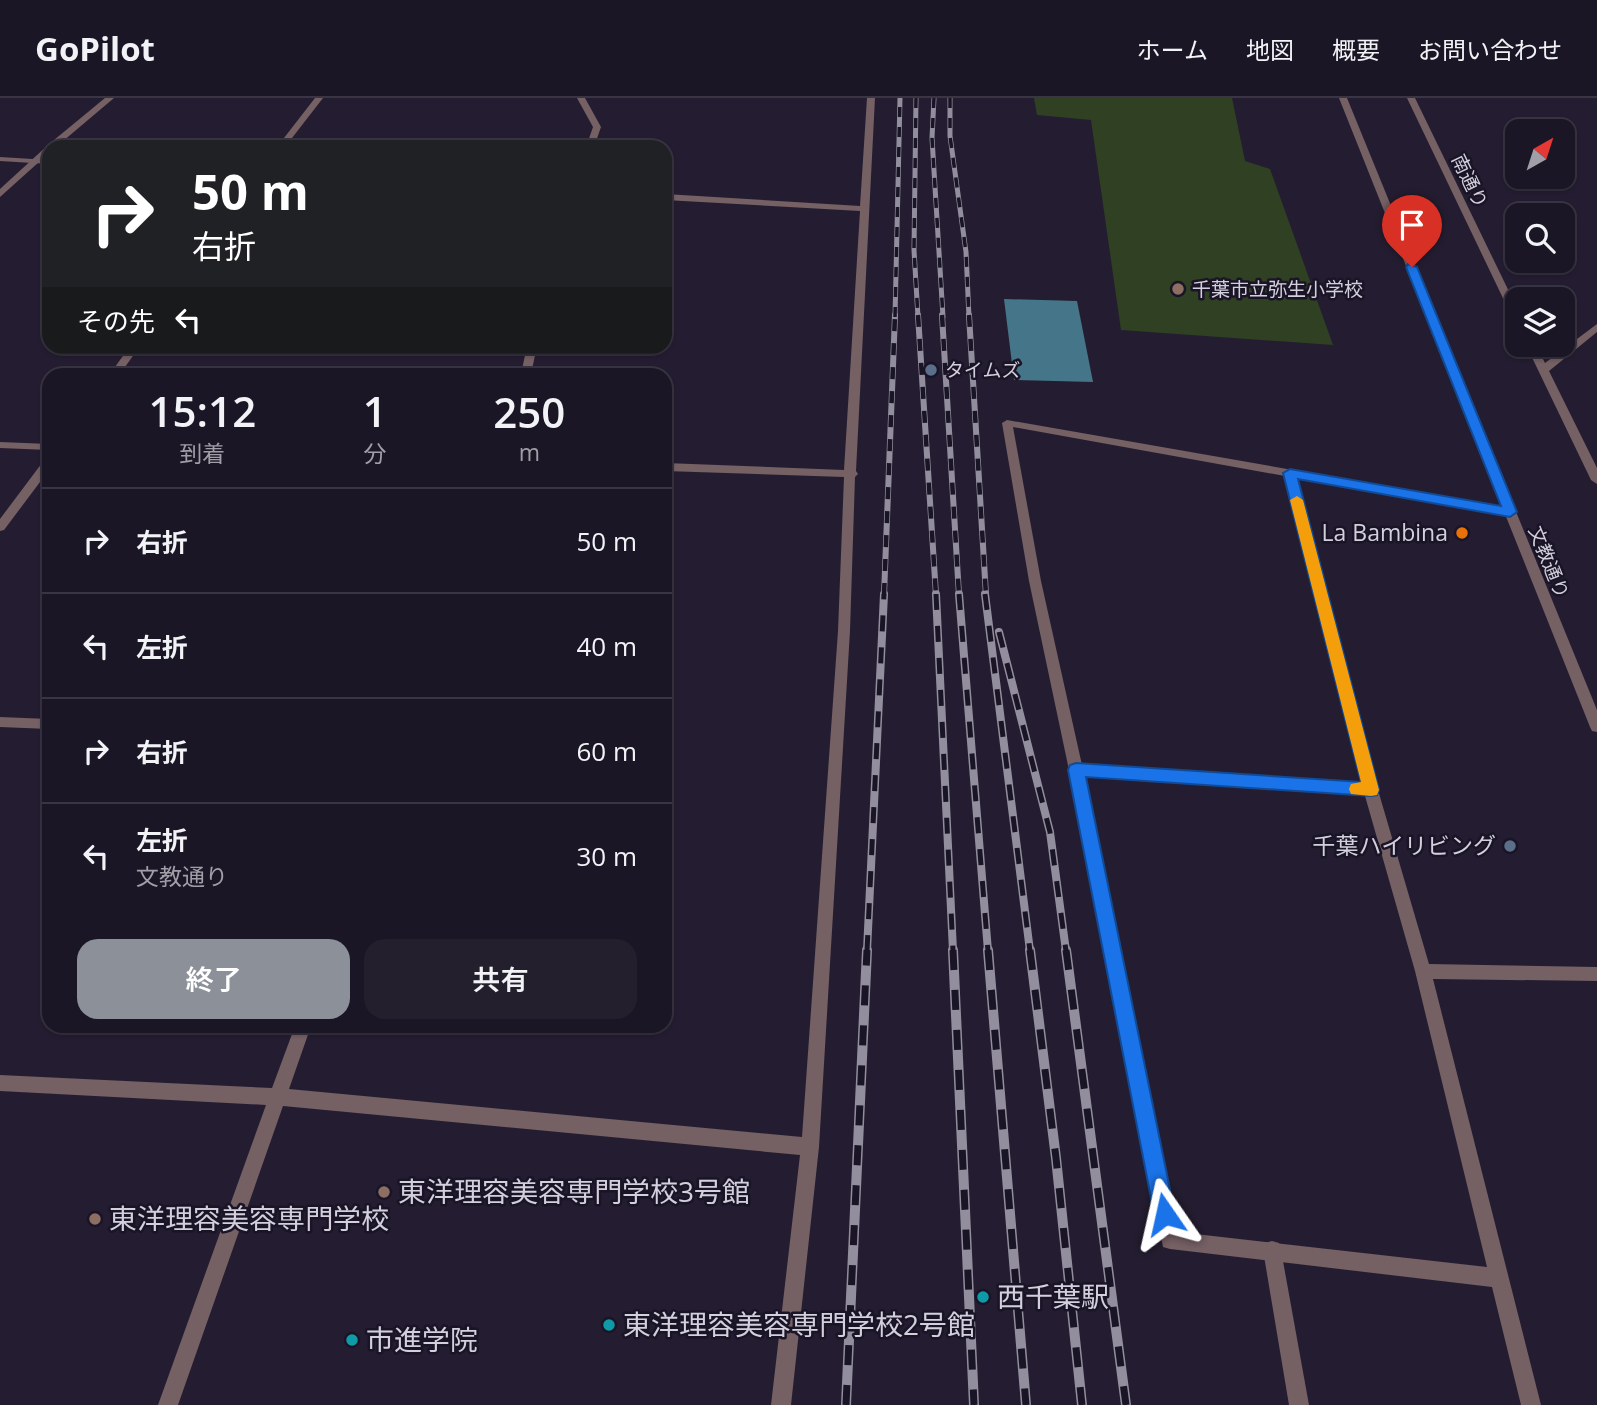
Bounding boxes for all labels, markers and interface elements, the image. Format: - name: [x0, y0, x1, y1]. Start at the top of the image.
- text: GoPilot: [35, 26, 155, 71]
- text: ホーム: [1137, 33, 1208, 66]
- text: 地図: [1246, 33, 1294, 66]
- text: 概要: [1332, 33, 1380, 66]
- text: お問い合わせ: [1418, 33, 1562, 66]
- north arrow: [1505, 119, 1575, 189]
- map controls: [1505, 119, 1575, 357]
- street label: 南通り: [1446, 150, 1494, 212]
- text: 50 m: [192, 158, 309, 224]
- icon: right: [77, 168, 168, 259]
- pin: [1382, 195, 1442, 267]
- button: search: [1505, 203, 1575, 273]
- icon: arrive: [1393, 206, 1431, 244]
- text: 右折: [192, 224, 256, 267]
- place label: 千葉市立弥生小学校: [1192, 276, 1363, 302]
- marker: 千葉市立弥生小学校: [1170, 281, 1186, 297]
- button: layers: [1505, 287, 1575, 357]
- icon: left: [169, 301, 207, 339]
- text: その先: [77, 303, 155, 339]
- place label: タイムズ: [945, 357, 1021, 383]
- marker: タイムズ: [923, 362, 939, 378]
- text: 15:12: [149, 382, 256, 439]
- text: 1: [363, 382, 387, 439]
- text: 250: [493, 383, 565, 440]
- text: m: [519, 436, 540, 468]
- text: 到着: [179, 437, 225, 469]
- text: 分: [363, 437, 386, 469]
- place label: La Bambina: [1322, 516, 1448, 548]
- icon: right: [77, 522, 115, 560]
- street label: 文教通り: [1523, 522, 1575, 602]
- text: 50 m: [576, 523, 637, 559]
- text: 右折: [136, 524, 188, 560]
- marker: La Bambina: [1454, 525, 1470, 541]
- icon: left: [77, 627, 115, 665]
- text: 40 m: [576, 628, 637, 664]
- text: 左折: [136, 629, 188, 665]
- icon: right: [77, 732, 115, 770]
- text: 60 m: [576, 733, 637, 769]
- text: 右折: [136, 734, 188, 770]
- text: 左折: [136, 822, 188, 858]
- place label: 千葉ハイリビング: [1312, 829, 1496, 861]
- icon: left: [77, 837, 115, 875]
- text: 30 m: [576, 838, 637, 874]
- marker: 千葉ハイリビング: [1502, 838, 1518, 854]
- text: 文教通り: [136, 860, 228, 892]
- button: 終了: [77, 939, 350, 1019]
- button: 共有: [364, 939, 637, 1019]
- place label: 東洋理容美容専門学校3号館: [398, 1172, 750, 1210]
- position arrow: [1128, 1177, 1202, 1251]
- marker: 東洋理容美容専門学校3号館: [376, 1184, 392, 1200]
- place label: 東洋理容美容専門学校: [109, 1199, 389, 1237]
- marker: 東洋理容美容専門学校: [87, 1211, 103, 1227]
- place label: 西千葉駅: [997, 1277, 1109, 1315]
- marker: 西千葉駅: [975, 1289, 991, 1305]
- place label: 東洋理容美容専門学校2号館: [623, 1305, 975, 1343]
- marker: 東洋理容美容専門学校2号館: [601, 1317, 617, 1333]
- place label: 市進学院: [366, 1320, 478, 1358]
- marker: 市進学院: [344, 1332, 360, 1348]

